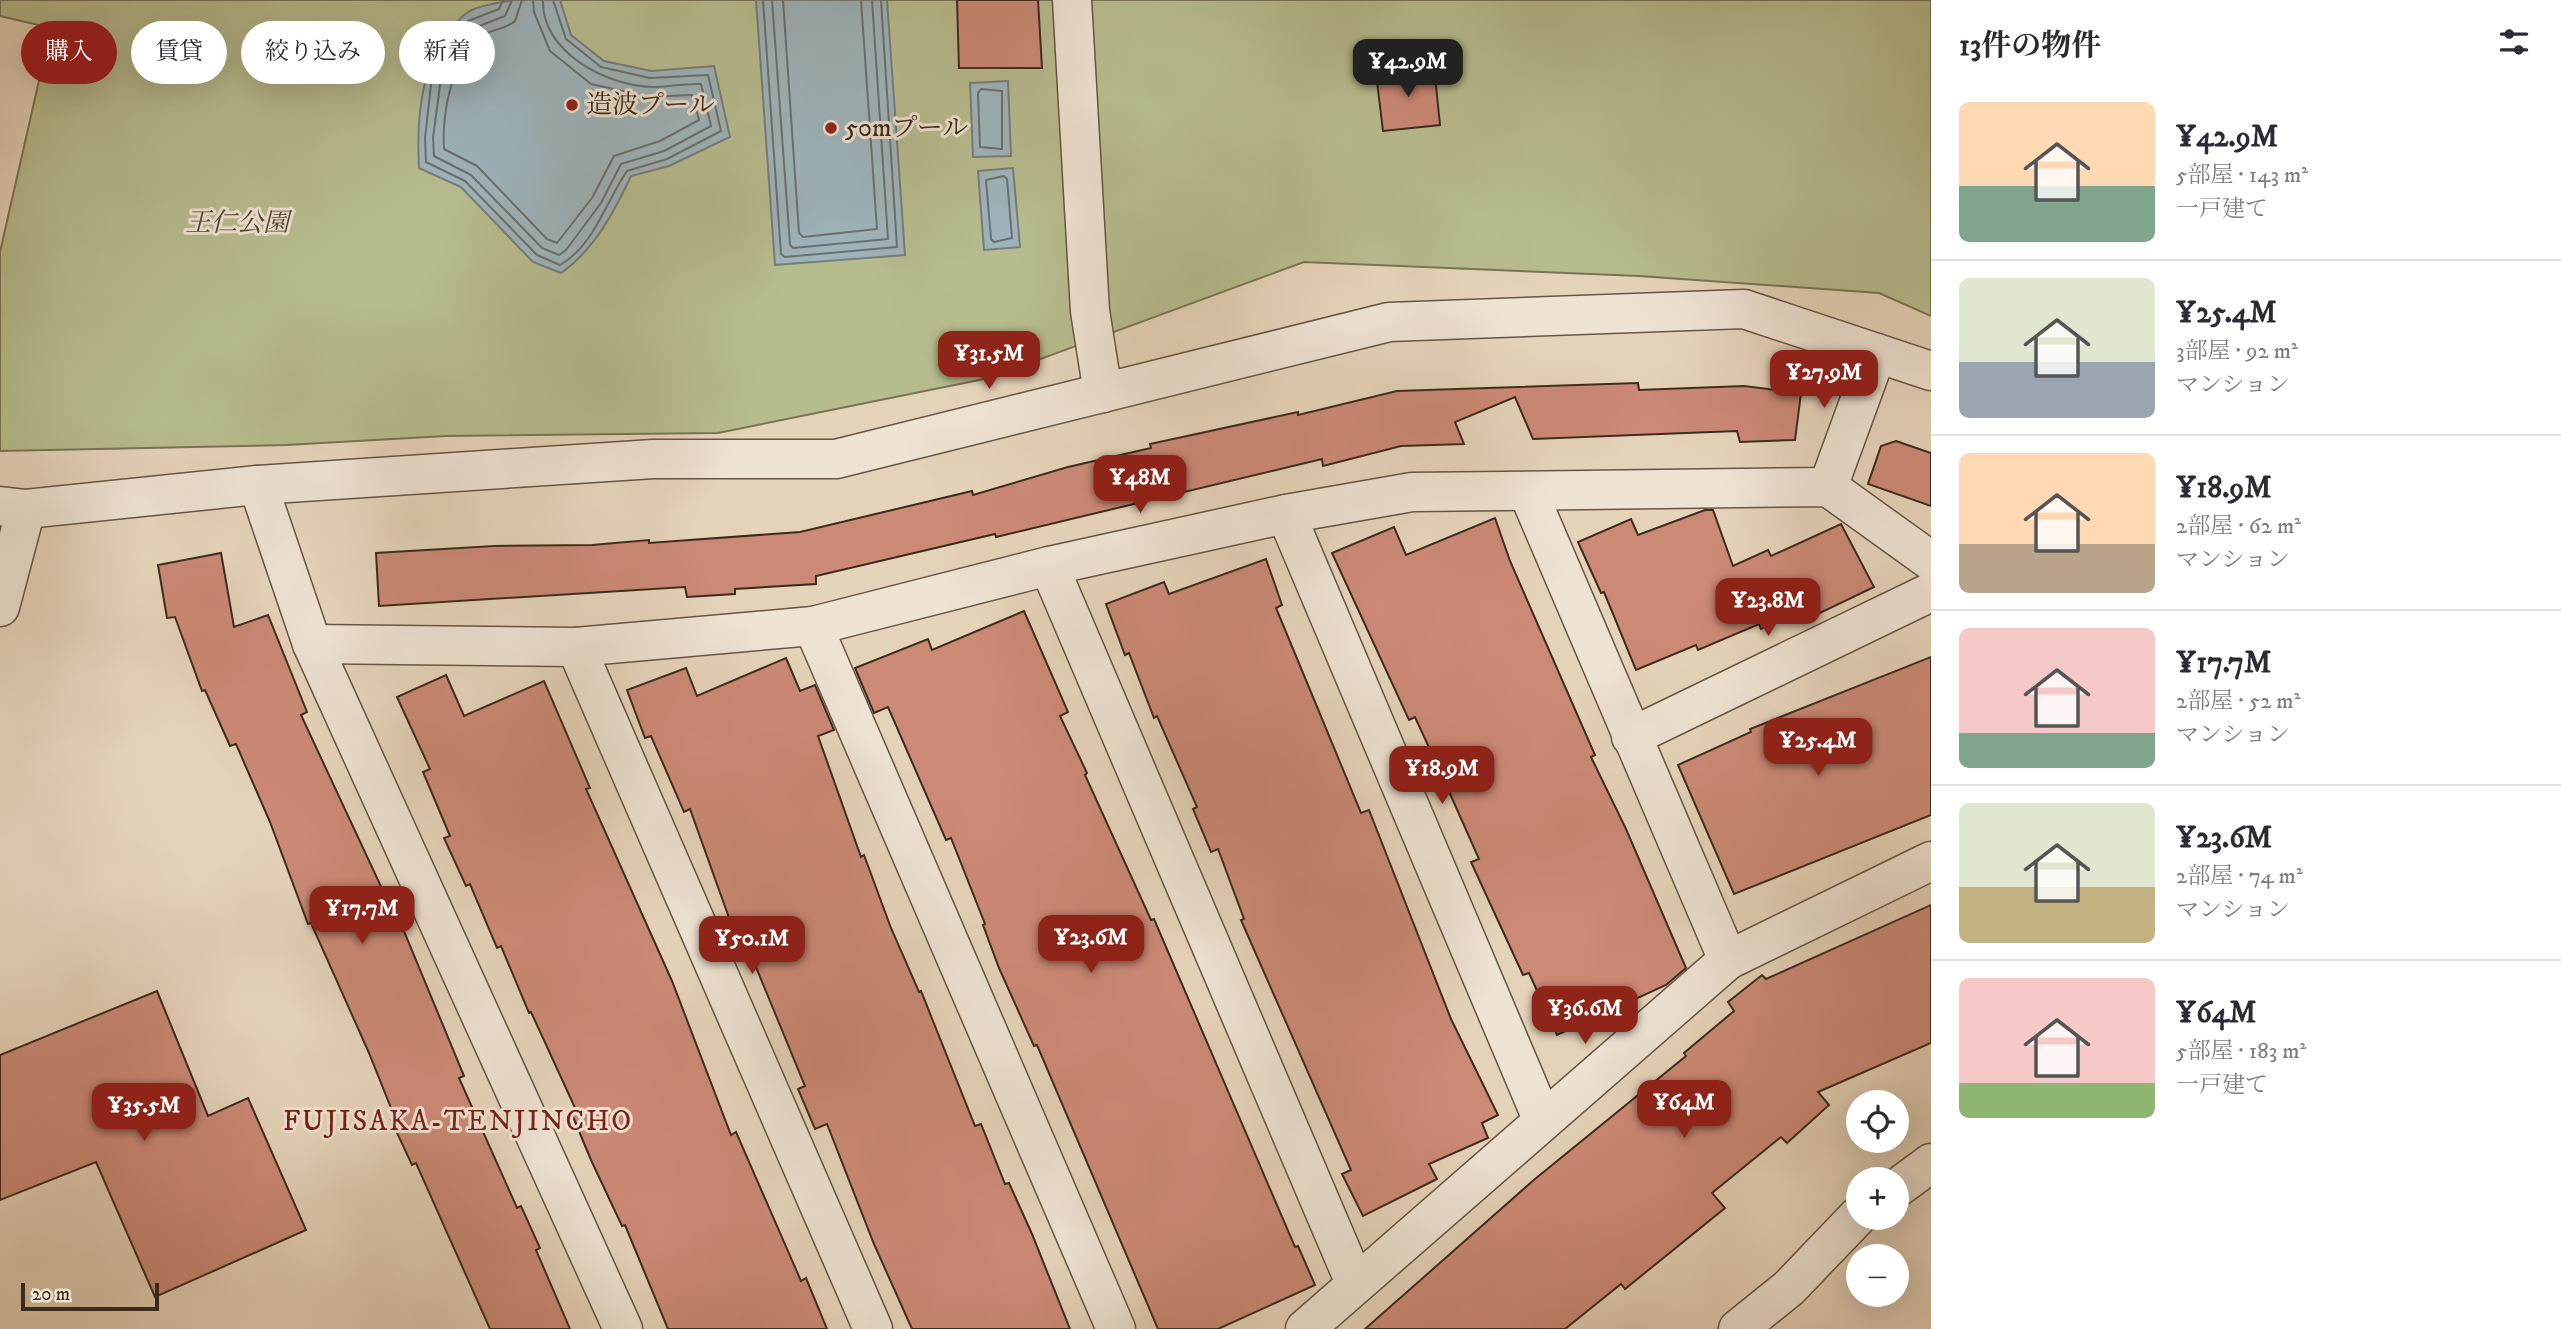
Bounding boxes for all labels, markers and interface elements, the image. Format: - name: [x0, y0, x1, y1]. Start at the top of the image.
- chip: 購入: [21, 21, 117, 84]
- chip: 賃貸: [131, 21, 227, 84]
- chip: 絞り込み: [241, 21, 385, 84]
- chip: 新着: [399, 21, 495, 84]
- icon: filters: [2495, 23, 2533, 61]
- text: 13件の物件: [1959, 28, 2101, 65]
- pin: ¥42.9M: [1351, 40, 1465, 99]
- text: ¥42.9M: [1369, 47, 1447, 76]
- place label: 造波プール: [586, 89, 715, 122]
- marker: 造波プール: [564, 97, 580, 113]
- place label: 50mプール: [845, 112, 968, 145]
- text: ¥42.9M: [2176, 119, 2278, 156]
- marker: 50mプール: [823, 120, 839, 136]
- icon: home: [2015, 130, 2099, 214]
- text: 5部屋 · 143 m²: [2176, 161, 2308, 190]
- text: 一戸建て: [2176, 195, 2268, 224]
- park label: 王仁公園: [185, 207, 293, 240]
- text: ¥25.4M: [2176, 295, 2277, 332]
- icon: home: [2015, 306, 2099, 390]
- pin: ¥31.5M: [932, 332, 1046, 391]
- text: 3部屋 · 92 m²: [2176, 337, 2298, 366]
- text: ¥31.5M: [954, 339, 1024, 368]
- pin: ¥27.9M: [1767, 350, 1881, 410]
- text: ¥27.9M: [1786, 358, 1862, 387]
- text: マンション: [2176, 371, 2290, 400]
- pin: ¥48M: [1099, 456, 1181, 515]
- text: ¥48M: [1109, 463, 1171, 492]
- text: ¥18.9M: [2176, 470, 2272, 507]
- icon: home: [2015, 481, 2099, 565]
- text: 2部屋 · 62 m²: [2176, 512, 2301, 541]
- text: マンション: [2176, 546, 2290, 575]
- pin: ¥23.8M: [1711, 578, 1825, 638]
- text: ¥23.8M: [1731, 586, 1805, 615]
- text: ¥17.7M: [2176, 645, 2271, 682]
- icon: home: [2015, 656, 2099, 740]
- text: 2部屋 · 52 m²: [2176, 687, 2300, 716]
- pin: ¥25.4M: [1761, 718, 1875, 778]
- text: マンション: [2176, 721, 2290, 750]
- text: ¥25.4M: [1779, 726, 1857, 755]
- pin: ¥18.9M: [1385, 746, 1499, 806]
- text: ¥18.9M: [1405, 754, 1479, 783]
- text: ¥23.6M: [2176, 820, 2272, 857]
- icon: home: [2015, 831, 2099, 915]
- text: 2部屋 · 74 m²: [2176, 862, 2303, 891]
- pin: ¥17.7M: [305, 886, 419, 946]
- text: ¥17.7M: [325, 894, 399, 923]
- text: マンション: [2176, 896, 2290, 925]
- pin: ¥50.1M: [695, 916, 809, 976]
- pin: ¥23.6M: [1034, 916, 1148, 975]
- text: ¥23.6M: [1054, 923, 1128, 952]
- text: ¥50.1M: [715, 924, 789, 953]
- pin: ¥36.6M: [1528, 986, 1642, 1046]
- text: ¥36.6M: [1548, 994, 1622, 1023]
- text: ¥64M: [2176, 995, 2256, 1032]
- icon: home: [2015, 1006, 2099, 1090]
- text: 5部屋 · 183 m²: [2176, 1037, 2306, 1066]
- text: 一戸建て: [2176, 1071, 2268, 1100]
- pin: ¥64M: [1643, 1080, 1725, 1140]
- pin: ¥35.5M: [87, 1084, 201, 1143]
- text: ¥64M: [1653, 1088, 1715, 1117]
- map controls: [1846, 1090, 1909, 1307]
- button: locate: [1846, 1090, 1909, 1153]
- text: ¥35.5M: [108, 1091, 180, 1120]
- district label: FUJISAKA-TENJINCHO: [283, 1104, 633, 1139]
- button: +: [1846, 1167, 1909, 1230]
- button: −: [1846, 1244, 1909, 1307]
- scale bar: [21, 1280, 159, 1312]
- text: 20 m: [32, 1283, 70, 1306]

